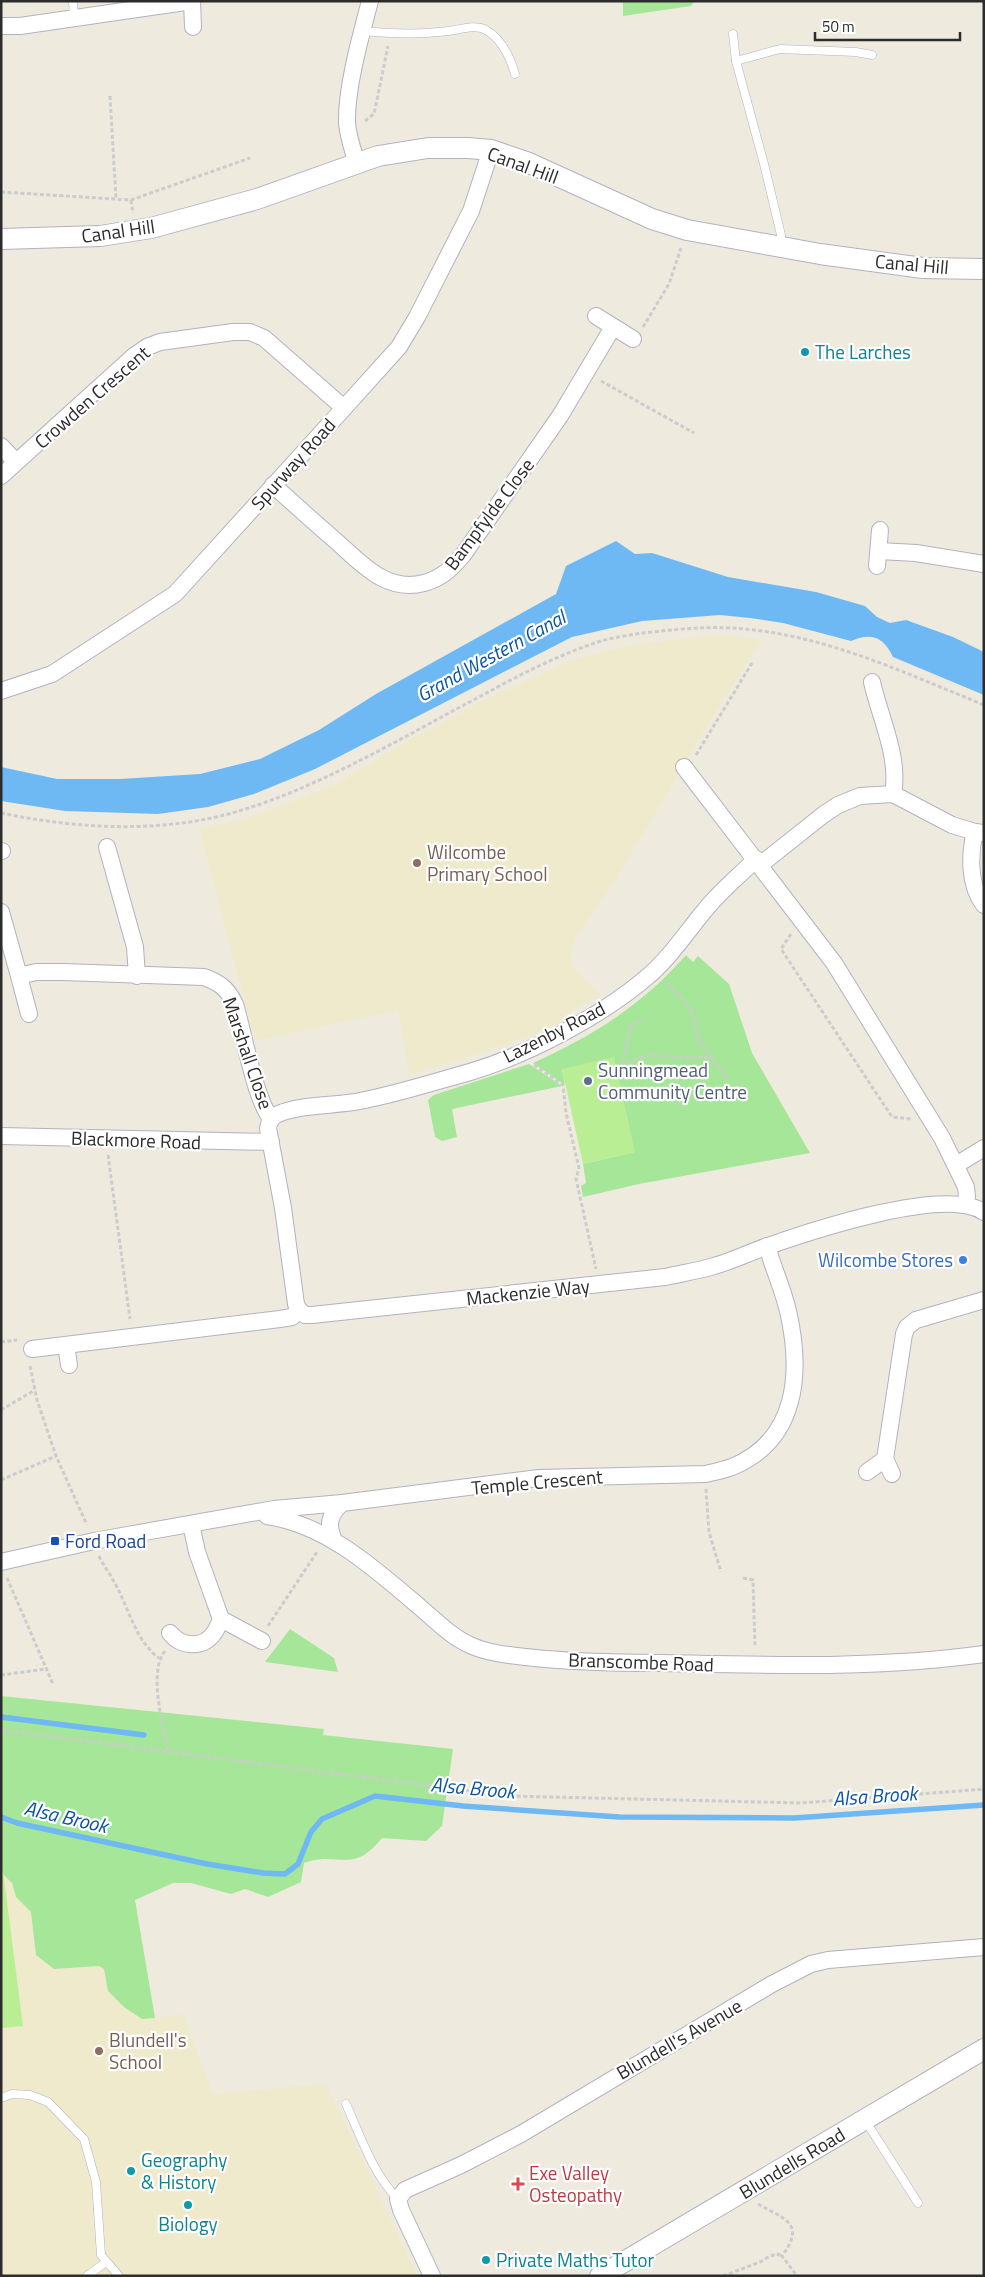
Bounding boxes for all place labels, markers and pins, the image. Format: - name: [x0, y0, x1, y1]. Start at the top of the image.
- place label: The Larches: [815, 337, 911, 366]
- marker: The Larches: [799, 346, 811, 358]
- place label: Wilcombe Primary School: [427, 837, 548, 888]
- marker: Wilcombe Primary School: [411, 857, 423, 869]
- place label: Sunningmead Community Centre: [598, 1055, 747, 1106]
- marker: Sunningmead Community Centre: [582, 1075, 594, 1087]
- place label: Wilcombe Stores: [818, 1245, 953, 1274]
- marker: Wilcombe Stores: [957, 1254, 969, 1266]
- place label: Ford Road: [65, 1526, 146, 1555]
- marker: Ford Road: [49, 1535, 61, 1547]
- place label: Blundell's School: [109, 2025, 187, 2076]
- marker: Blundell's School: [93, 2045, 105, 2057]
- place label: Geography & History: [141, 2145, 227, 2196]
- place label: Exe Valley Osteopathy: [529, 2158, 622, 2209]
- marker: Geography & History: [125, 2165, 137, 2177]
- marker: Exe Valley Osteopathy: [511, 2177, 525, 2191]
- marker: Biology: [182, 2199, 194, 2211]
- place label: Biology: [158, 2209, 218, 2238]
- place label: Private Maths Tutor: [496, 2245, 654, 2274]
- marker: Private Maths Tutor: [480, 2254, 492, 2266]

